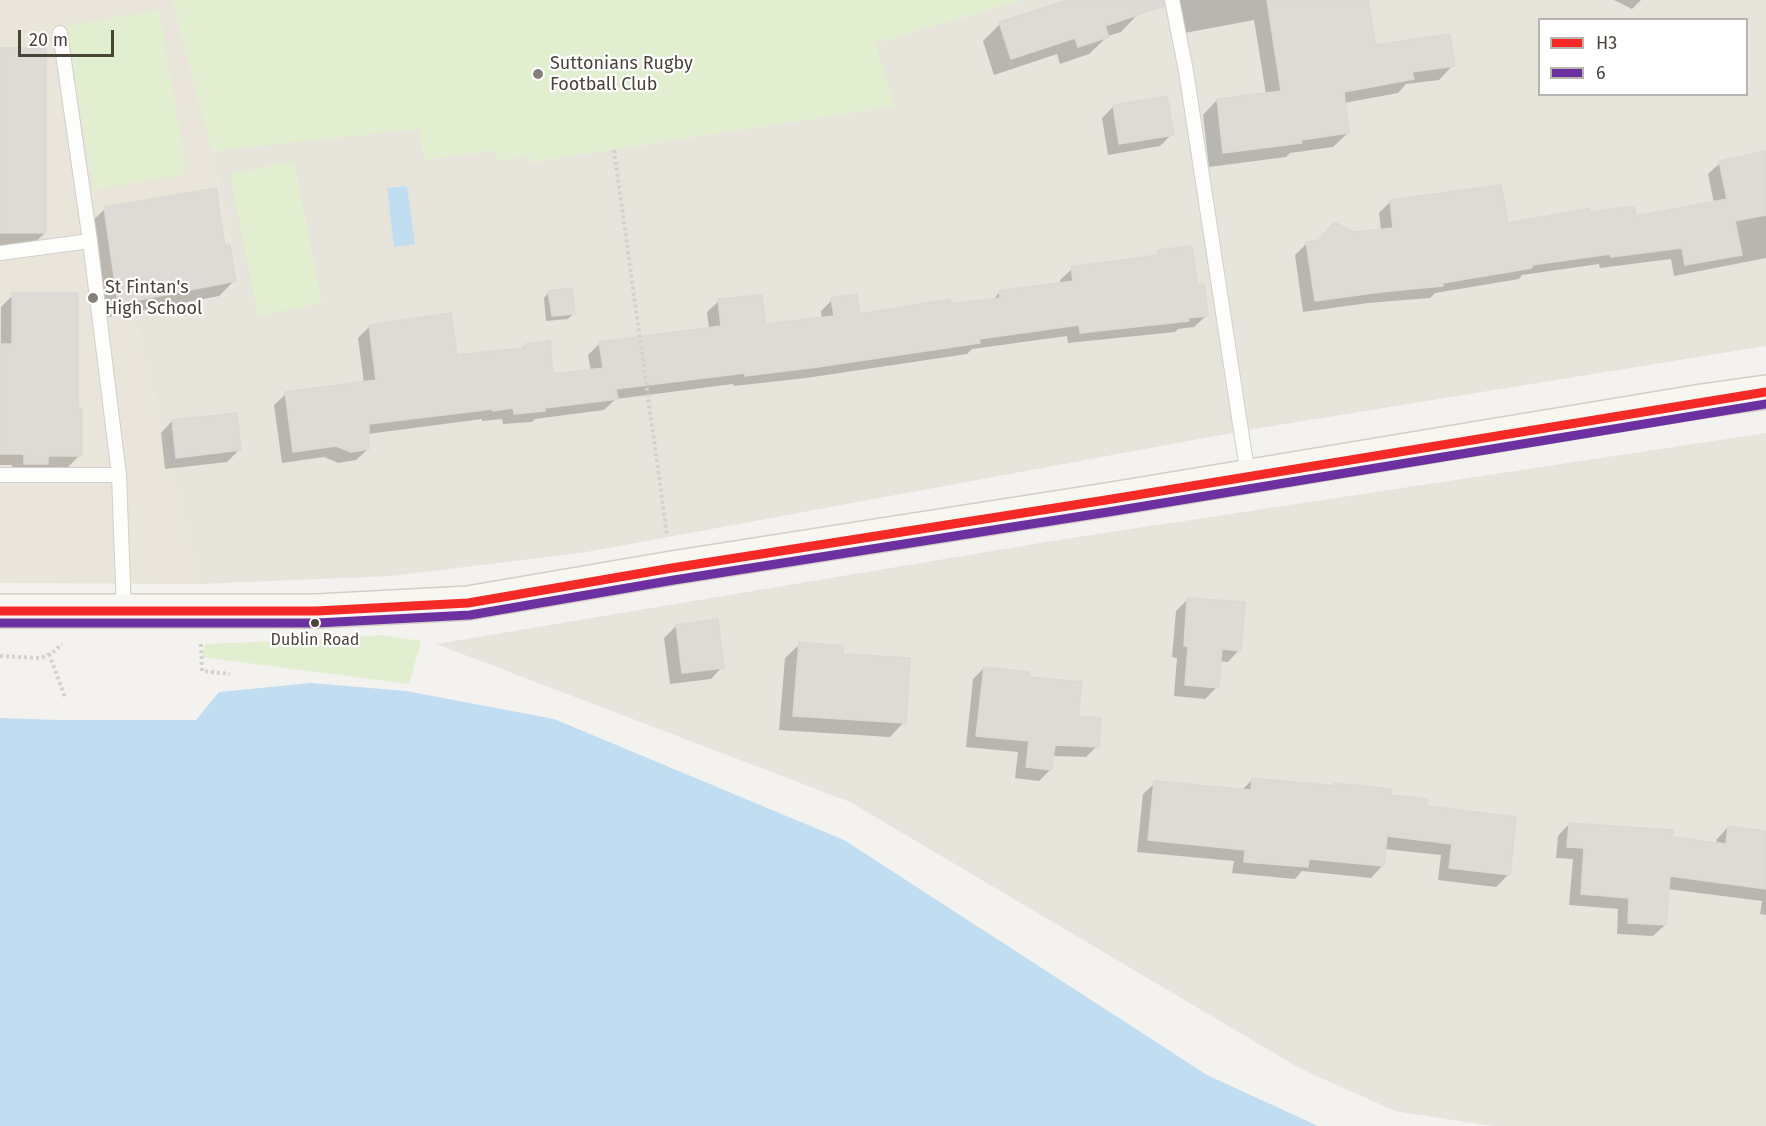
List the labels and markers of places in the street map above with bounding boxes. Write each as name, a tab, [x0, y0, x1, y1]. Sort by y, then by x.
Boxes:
place label: Suttonians Rugby Football Club	[550, 53, 693, 96]
marker: Suttonians Rugby Football Club	[531, 67, 545, 81]
place label: St Fintan's High School	[105, 277, 202, 320]
marker: St Fintan's High School	[86, 291, 100, 305]
marker: Dublin Road	[309, 617, 321, 629]
place label: Dublin Road	[271, 631, 359, 651]

